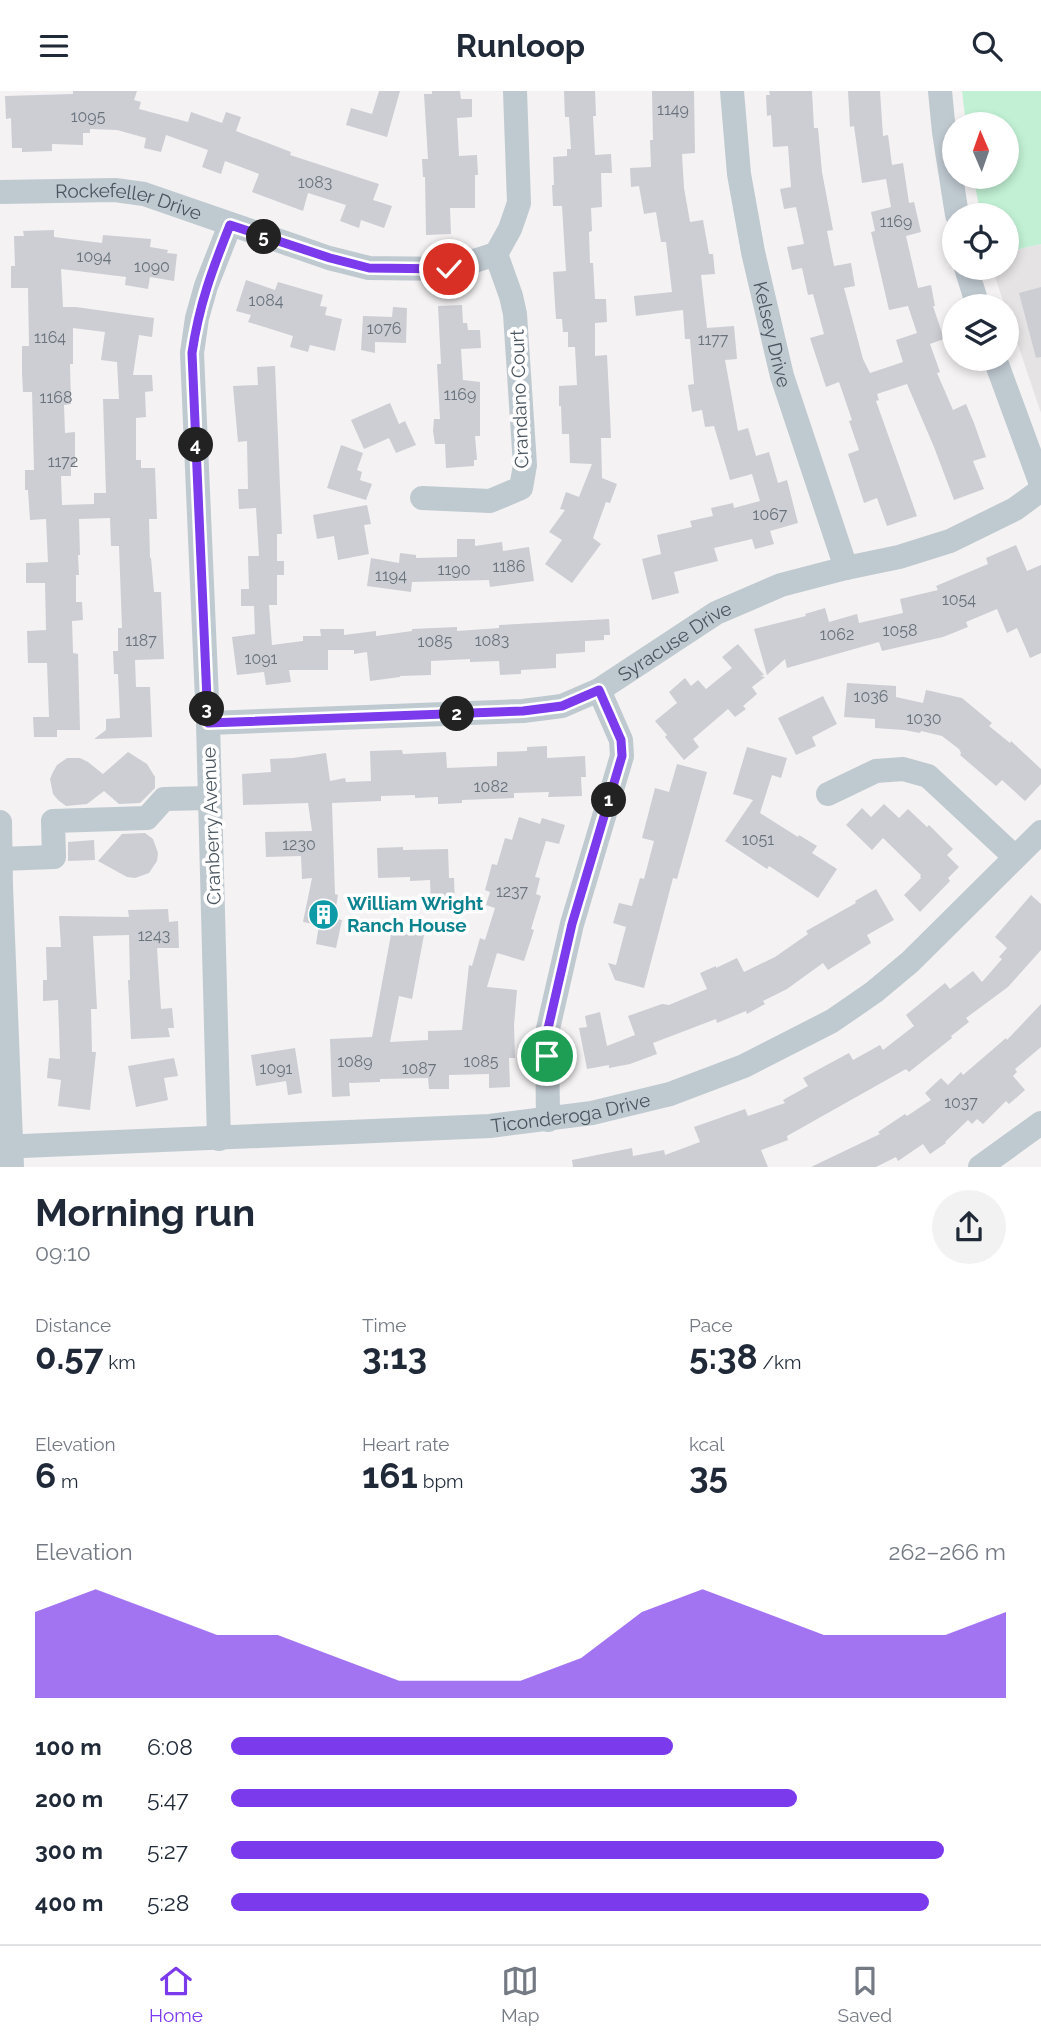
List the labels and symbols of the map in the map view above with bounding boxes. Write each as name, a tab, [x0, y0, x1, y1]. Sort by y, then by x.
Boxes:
house number: 1149	[657, 100, 689, 119]
house number: 1095	[71, 107, 106, 126]
north arrow	[942, 112, 1018, 189]
house number: 1083	[298, 173, 332, 192]
street label: Rockefeller Drive	[55, 179, 205, 224]
house number: 1169	[880, 212, 912, 231]
pin: 5	[246, 219, 282, 255]
pin	[419, 239, 479, 299]
house number: 1094	[77, 247, 112, 266]
house number: 1090	[134, 257, 170, 276]
street label: Kelsey Drive	[749, 279, 796, 390]
house number: 1084	[249, 291, 284, 310]
house number: 1076	[367, 319, 401, 338]
house number: 1164	[34, 328, 66, 347]
street label: Crandano Court	[506, 328, 532, 469]
house number: 1177	[698, 330, 729, 349]
house number: 1169	[444, 385, 476, 404]
house number: 1168	[40, 388, 72, 407]
pin: 4	[178, 427, 214, 463]
house number: 1172	[48, 452, 78, 471]
house number: 1067	[753, 505, 788, 524]
house number: 1186	[493, 557, 525, 576]
house number: 1190	[438, 560, 470, 579]
house number: 1194	[375, 566, 407, 585]
house number: 1054	[942, 590, 976, 609]
street label: Syracuse Drive	[614, 597, 735, 686]
house number: 1058	[883, 621, 917, 640]
house number: 1062	[820, 625, 854, 644]
house number: 1187	[125, 631, 157, 650]
house number: 1083	[475, 631, 509, 650]
house number: 1085	[418, 632, 453, 651]
house number: 1091	[245, 649, 278, 668]
house number: 1036	[854, 687, 888, 706]
pin: 3	[190, 691, 224, 727]
pin: 2	[440, 697, 475, 731]
house number: 1030	[907, 709, 941, 728]
street label: Cranberry Avenue	[197, 747, 225, 905]
house number: 1082	[474, 777, 508, 796]
pin: 1	[592, 783, 626, 817]
house number: 1051	[742, 830, 774, 849]
house number: 1230	[282, 835, 316, 854]
house number: 1237	[496, 882, 529, 901]
place label: William Wright Ranch House	[347, 892, 484, 936]
building icon: William Wright Ranch House	[307, 897, 341, 931]
house number: 1243	[138, 926, 170, 945]
pin	[517, 1026, 577, 1086]
house number: 1089	[337, 1052, 373, 1071]
house number: 1085	[464, 1052, 499, 1071]
house number: 1091	[260, 1059, 293, 1078]
house number: 1087	[402, 1059, 437, 1078]
street label: Ticonderoga Drive	[489, 1088, 652, 1137]
house number: 1037	[944, 1093, 978, 1112]

